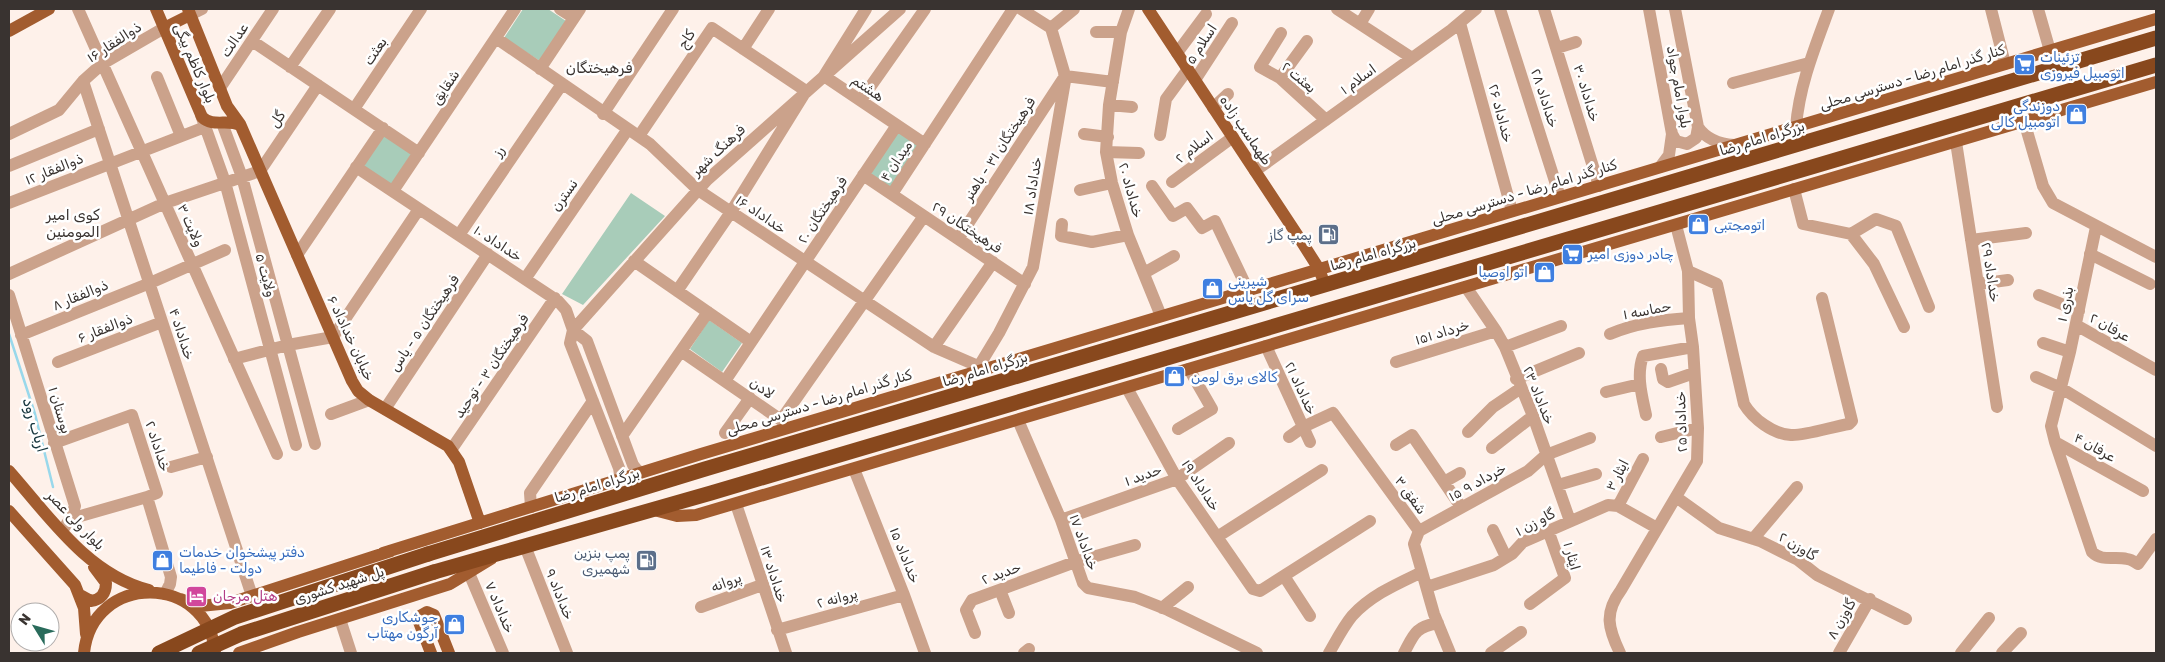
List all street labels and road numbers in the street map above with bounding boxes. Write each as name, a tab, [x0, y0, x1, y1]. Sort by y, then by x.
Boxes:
street label: ذوالفقار ۱۶	[84, 18, 145, 66]
street label: عدالت	[217, 20, 252, 61]
street label: بلوار کاظم بیگی	[170, 21, 219, 106]
street label: اسلام ۵	[1182, 21, 1222, 68]
street label: کاج	[674, 26, 701, 53]
street label: بعثت	[360, 34, 391, 68]
street label: کنار گذر امام رضا - دسترسی محلی	[1817, 41, 2008, 115]
street label: بلوار امام جواد	[1662, 45, 1694, 130]
street label: بعثت ۲	[1278, 58, 1320, 97]
street label: اسلام ۱	[1337, 61, 1380, 99]
street label: خداداد ۳۰	[1570, 62, 1603, 124]
street label: خداداد ۲۸	[1527, 66, 1562, 130]
street label: شقایق	[428, 67, 463, 108]
street label: هشتم	[848, 72, 887, 105]
street label: خداداد ۲۶	[1485, 82, 1517, 144]
street label: طهماسب زاده	[1216, 92, 1275, 169]
street label: فرهیختگان ۳۱ - باهنر	[959, 94, 1039, 205]
street label: گل	[266, 107, 289, 131]
street label: بزرگراه امام رضا	[1717, 117, 1807, 160]
street label: فرهنگ شهر	[687, 121, 749, 180]
street label: اسلام ۲	[1172, 128, 1217, 168]
street label: میدان ۴	[877, 137, 916, 185]
street label: رز	[488, 143, 508, 161]
street label: ذوالفقار ۱۲	[23, 150, 86, 189]
street label: خداداد ۱۸	[1020, 156, 1046, 216]
street label: کنار گذر امام رضا - دسترسی محلی	[1429, 156, 1620, 230]
street label: خداداد ۲۰	[1115, 161, 1147, 220]
street label: فرهیختگان ۲۰	[794, 173, 851, 247]
street label: نسترن	[547, 176, 582, 215]
street label: خداداد ۱۶	[732, 191, 789, 238]
street label: فرهیختگان ۲۹	[929, 198, 1005, 257]
street label: ولایت ۳	[174, 201, 207, 249]
street label: خداداد ۱۰	[470, 222, 525, 265]
street label: بزرگراه امام رضا	[1328, 234, 1418, 276]
street label: خداداد ۲۹	[1977, 241, 2004, 303]
street label: ولایت ۵	[252, 251, 280, 299]
street label: فرهیختگان ۵ - یاس	[386, 271, 463, 375]
street label: ذوالفقار ۸	[50, 277, 111, 314]
street label: بذری ۱	[2053, 285, 2078, 323]
street label: خیابان خداداد ۶	[323, 293, 378, 384]
street label: حماسه ۱	[1622, 297, 1673, 323]
street label: خداداد ۴	[165, 306, 198, 362]
street label: عرفان ۲	[2087, 309, 2133, 346]
street label: ذوالفقار ۶	[75, 310, 135, 347]
street label: فرهیختگان ۳ - توحید	[450, 311, 533, 422]
street label: ۱۵خرداد ۱	[1413, 316, 1472, 349]
street label: بزرگراه امام رضا	[940, 348, 1030, 391]
street label: خداداد ۲۱	[1281, 359, 1320, 418]
street label: خداداد ۲۳	[1519, 364, 1558, 427]
street label: کنار گذر امام رضا - دسترسی محلی	[724, 366, 915, 440]
street label: لادن	[746, 374, 777, 403]
street label: بوستان ۱	[44, 385, 75, 436]
street label: خداداد ۲۵	[1672, 391, 1691, 453]
street label: خداداد ۲	[141, 419, 174, 474]
street label: عرفان ۴	[2071, 429, 2119, 466]
street label: خداداد ۱۹	[1178, 456, 1224, 514]
street label: ایثار ۳	[1602, 456, 1633, 494]
street label: ۱۵ خرداد ۹	[1446, 460, 1509, 505]
street label: حدید ۱	[1122, 461, 1164, 490]
street label: بزرگراه امام رضا	[552, 464, 642, 507]
street label: شفق ۳	[1391, 473, 1430, 518]
street label: بلوار ولی عصر	[42, 486, 108, 554]
street label: گاو زن ۱	[1512, 505, 1559, 540]
street label: خداداد ۱۷	[1066, 512, 1102, 573]
street label: خداداد ۱۵	[886, 525, 923, 586]
street label: گاوزن ۲	[1776, 528, 1821, 565]
street label: ایثار ۱	[1559, 540, 1584, 572]
street label: خداداد ۱۳	[756, 544, 791, 605]
street label: حدید ۲	[979, 558, 1023, 588]
street label: پل شهید کشوری	[292, 563, 387, 609]
street label: خداداد ۹	[542, 566, 578, 622]
street label: پروانه	[708, 569, 744, 597]
street label: خداداد ۷	[481, 579, 518, 636]
street label: پروانه ۲	[815, 585, 860, 613]
street label: گاوزن ۸	[1823, 596, 1860, 642]

